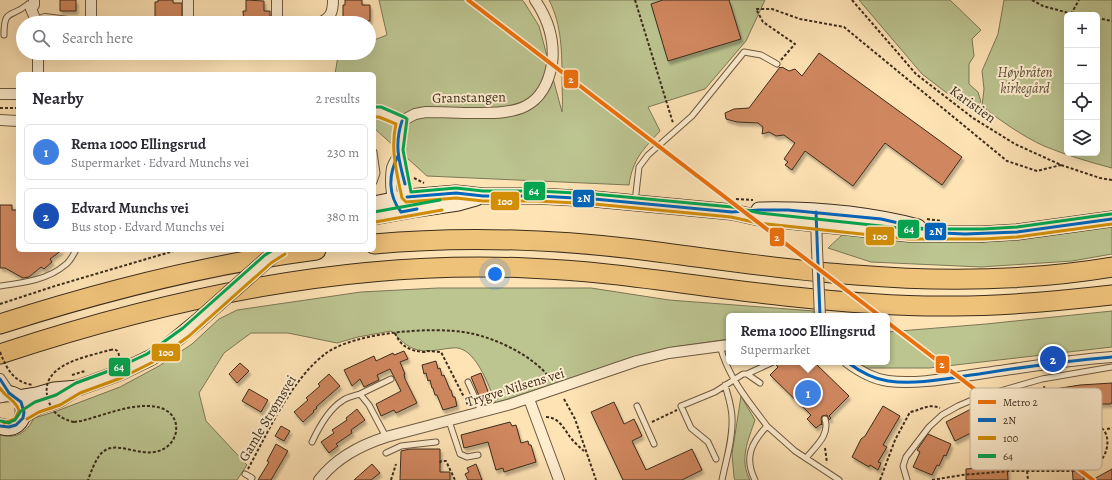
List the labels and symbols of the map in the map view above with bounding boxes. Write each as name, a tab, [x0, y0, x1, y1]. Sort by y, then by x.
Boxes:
park label: Høybråten kirkegård	[998, 63, 1052, 98]
line badge: 2	[563, 69, 579, 89]
text: 2	[568, 72, 574, 87]
street label: Karistien	[946, 81, 1000, 128]
street label: Granstangen	[432, 87, 506, 108]
line badge: 64	[523, 181, 546, 201]
text: 64	[529, 184, 539, 199]
line badge: 2N	[572, 189, 595, 208]
line badge: 100	[490, 191, 520, 211]
text: 2N	[577, 191, 591, 206]
text: 100	[497, 194, 513, 209]
line badge: 64	[897, 219, 920, 239]
text: 64	[904, 222, 914, 237]
line badge: 2N	[924, 222, 947, 241]
text: 2N	[929, 224, 943, 239]
line badge: 100	[865, 226, 895, 246]
line badge: 2	[769, 227, 785, 247]
text: 100	[872, 229, 888, 244]
text: 2	[774, 230, 780, 245]
your location	[485, 264, 505, 284]
line badge: 100	[151, 343, 181, 362]
pin: 2	[1040, 344, 1066, 374]
text: 100	[158, 345, 174, 360]
line badge: 2	[935, 355, 950, 374]
line badge: 64	[108, 357, 131, 377]
text: 2	[939, 357, 945, 372]
text: 64	[114, 360, 124, 375]
street label: Trygve Nilsens vei	[463, 363, 567, 412]
street label: Gamle Strømsvei	[234, 372, 301, 465]
pin: 1	[795, 378, 821, 408]
legend	[970, 388, 1102, 470]
text: Metro 2	[1003, 395, 1038, 410]
text: 2N	[1003, 413, 1016, 428]
text: 100	[1003, 431, 1019, 446]
text: 64	[1003, 449, 1013, 464]

